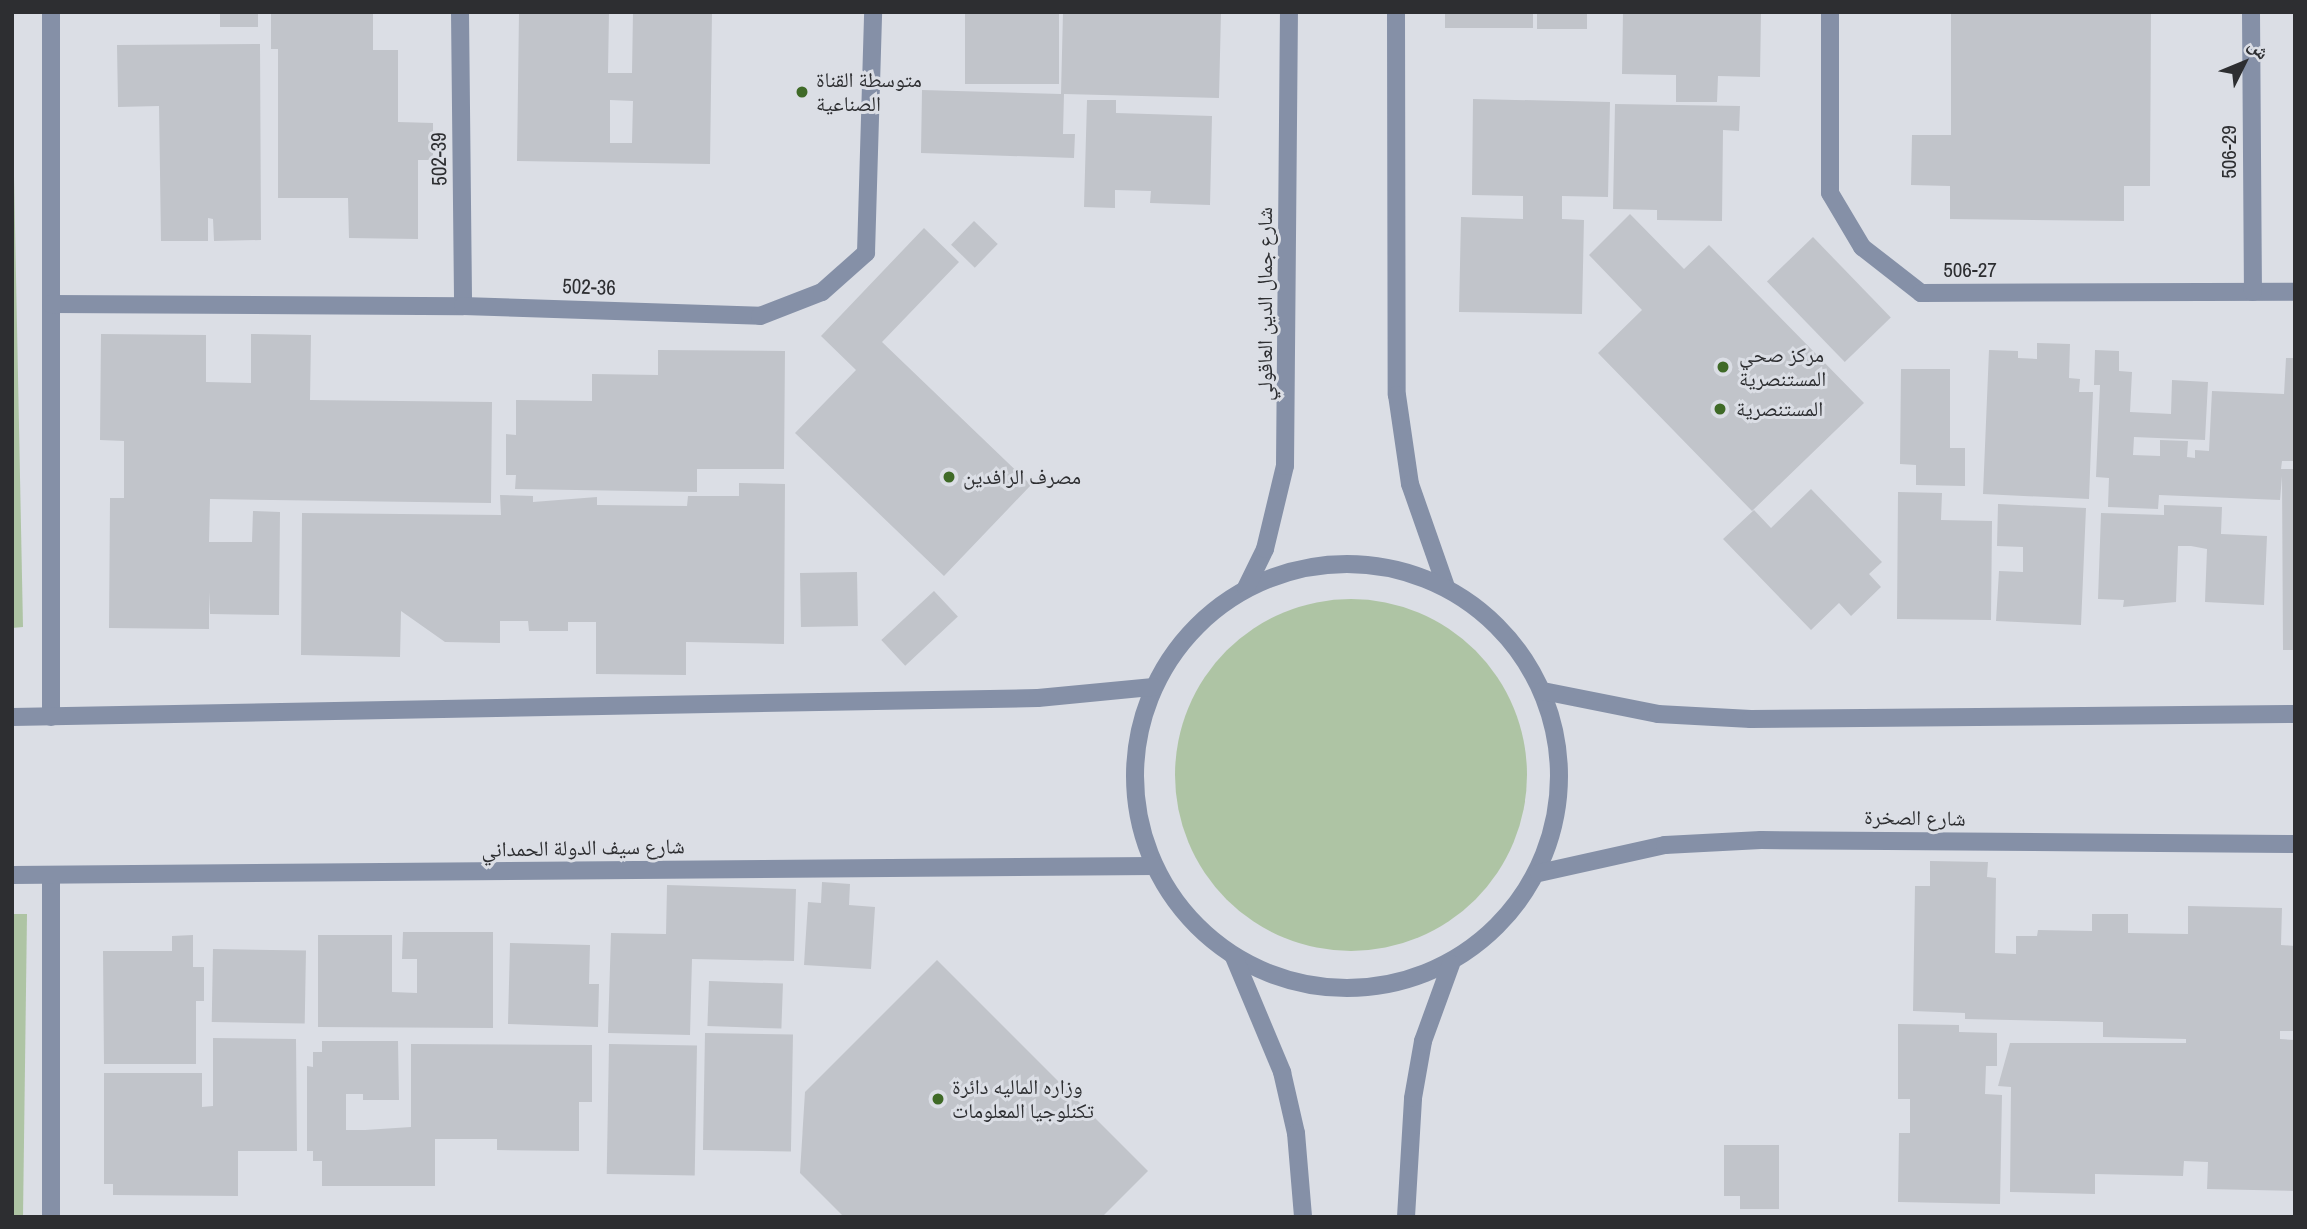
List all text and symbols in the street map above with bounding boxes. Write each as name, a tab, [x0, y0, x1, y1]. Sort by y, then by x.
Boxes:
north arrow	[2209, 28, 2279, 98]
text: ش	[2243, 32, 2276, 65]
place label: متوسطة القناة الصناعية	[816, 67, 922, 117]
marker: متوسطة القناة الصناعية	[794, 84, 810, 100]
street label: 506-29	[2216, 125, 2242, 179]
street label: 502-39	[426, 132, 452, 186]
street label: شارع جمال الدين العاقولي	[1252, 207, 1278, 401]
street label: 506-27	[1943, 257, 1997, 283]
street label: 502-36	[562, 273, 616, 301]
place label: مركز صحي المستنصرية	[1739, 342, 1826, 392]
marker: مركز صحي المستنصرية	[1713, 357, 1733, 377]
place label: المستنصرية	[1736, 396, 1823, 422]
marker: المستنصرية	[1710, 399, 1730, 419]
place label: مصرف الرافدين	[963, 464, 1081, 490]
marker: مصرف الرافدين	[941, 469, 957, 485]
street label: شارع الصخرة	[1864, 805, 1966, 831]
street label: شارع سيف الدولة الحمداني	[481, 834, 685, 862]
place label: وزاره الماليه دائرة تكنلوجيا المعلومات	[952, 1074, 1094, 1124]
marker: وزاره الماليه دائرة تكنلوجيا المعلومات	[930, 1091, 946, 1107]

